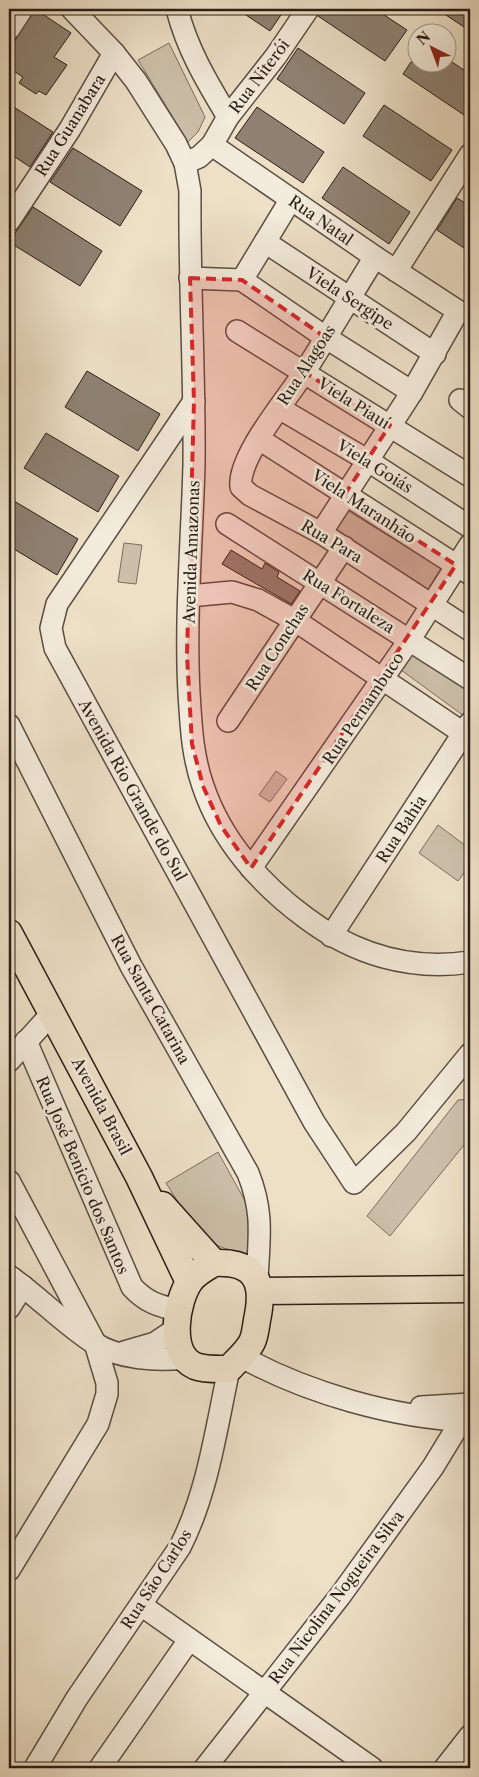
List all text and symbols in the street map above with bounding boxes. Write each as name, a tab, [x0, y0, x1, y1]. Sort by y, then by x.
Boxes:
north arrow	[406, 22, 456, 72]
text: N	[413, 28, 434, 49]
street label: Rua Niterói	[225, 35, 293, 117]
street label: Rua Guanabara	[31, 70, 110, 180]
street label: Rua Natal	[285, 191, 357, 250]
street label: Viela Sergipe	[302, 262, 397, 334]
street label: Rua Alagoas	[273, 321, 339, 409]
street label: Viela Piauí	[313, 372, 394, 433]
street label: Viela Goiás	[333, 434, 417, 497]
street label: Viela Maranhão	[307, 464, 420, 547]
street label: Avenida Amazonas	[178, 480, 203, 625]
street label: Rua Para	[298, 515, 367, 567]
street label: Rua Fortaleza	[299, 565, 399, 638]
street label: Rua Conchas	[241, 600, 313, 694]
street label: Rua Pernambuco	[318, 648, 408, 768]
street label: Avenida Rio Grande do Sul	[74, 695, 192, 885]
street label: Rua Bahia	[372, 791, 431, 867]
street label: Rua Santa Catarina	[107, 931, 195, 1068]
street label: Avenida Brasil	[67, 1053, 136, 1159]
street label: Rua José Benicio dos Santos	[32, 1073, 134, 1277]
street label: Rua Nicolina Nogueira Silva	[264, 1506, 408, 1688]
street label: Rua São Carlos	[116, 1525, 196, 1633]

